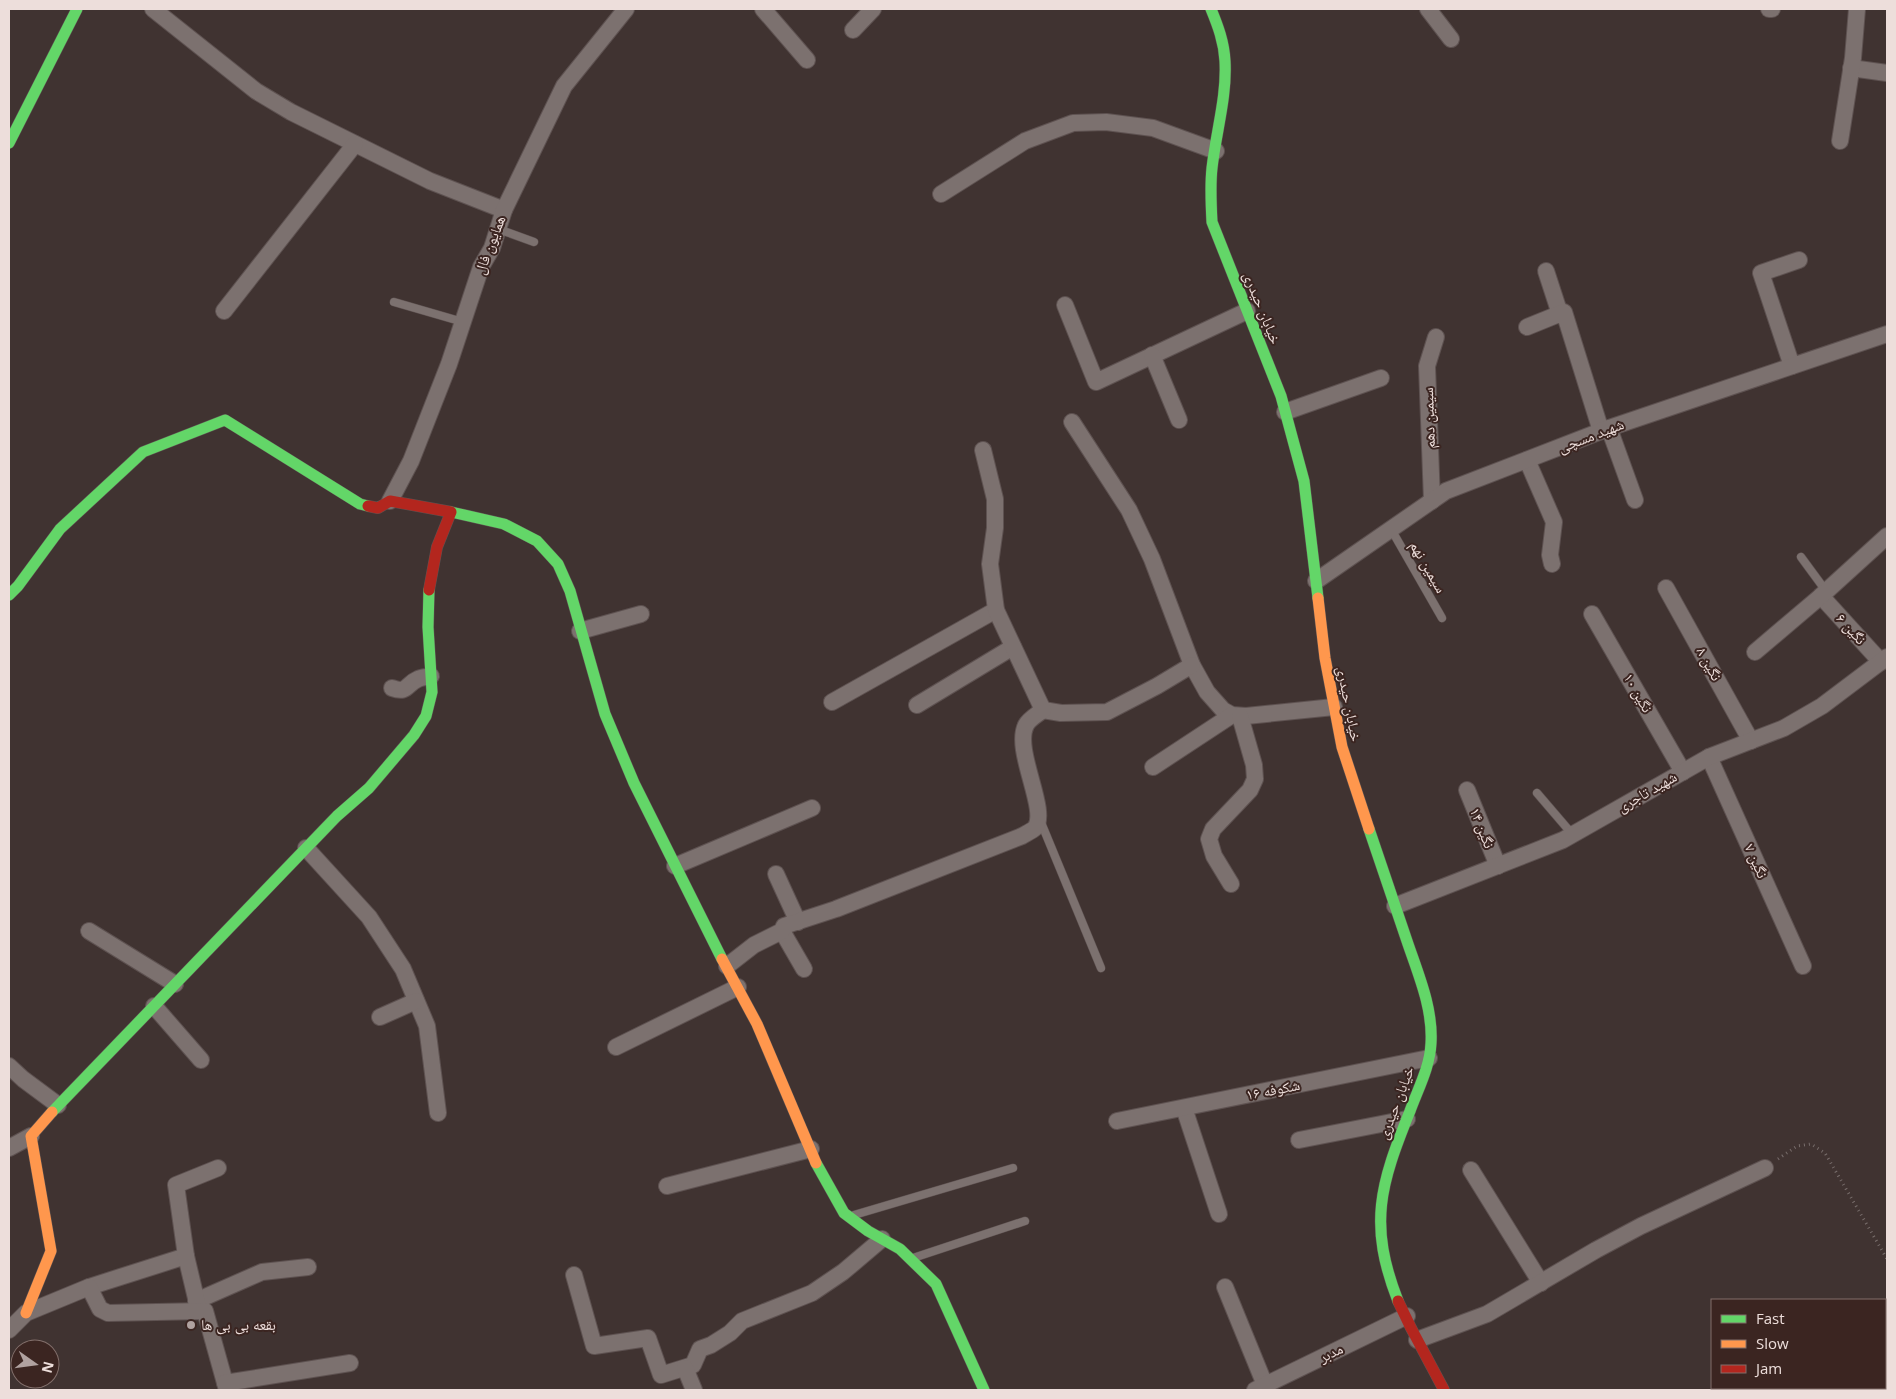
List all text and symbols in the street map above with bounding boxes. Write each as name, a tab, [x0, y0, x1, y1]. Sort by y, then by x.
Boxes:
street label: همایون فال	[469, 212, 510, 277]
street label: خیابان حیدری	[1238, 268, 1287, 348]
street label: سیمین دهم	[1417, 387, 1440, 449]
street label: شهید مسچی	[1555, 413, 1627, 458]
street label: سیمین نهم	[1405, 537, 1452, 597]
street label: نگین ۶	[1832, 608, 1871, 649]
street label: نگین ۸	[1692, 643, 1727, 685]
street label: خیابان حیدری	[1332, 664, 1367, 744]
street label: نگین ۱۰	[1619, 669, 1658, 716]
street label: شهید تاجری	[1613, 766, 1681, 817]
street label: نگین ۱۴	[1465, 804, 1500, 851]
street label: نگین ۷	[1740, 840, 1773, 881]
street label: خیابان حیدری	[1372, 1063, 1419, 1142]
street label: شکوفه ۱۶	[1244, 1074, 1301, 1104]
legend	[1711, 1299, 1886, 1389]
text: Fast	[1756, 1308, 1785, 1328]
place label: بقعه بی بی ها	[201, 1314, 276, 1335]
marker: بقعه بی بی ها	[185, 1319, 197, 1331]
text: Slow	[1756, 1333, 1789, 1353]
street label: مدبر	[1314, 1338, 1346, 1367]
north arrow	[10, 1339, 60, 1389]
text: Jam	[1754, 1358, 1782, 1378]
text: N	[38, 1359, 59, 1375]

